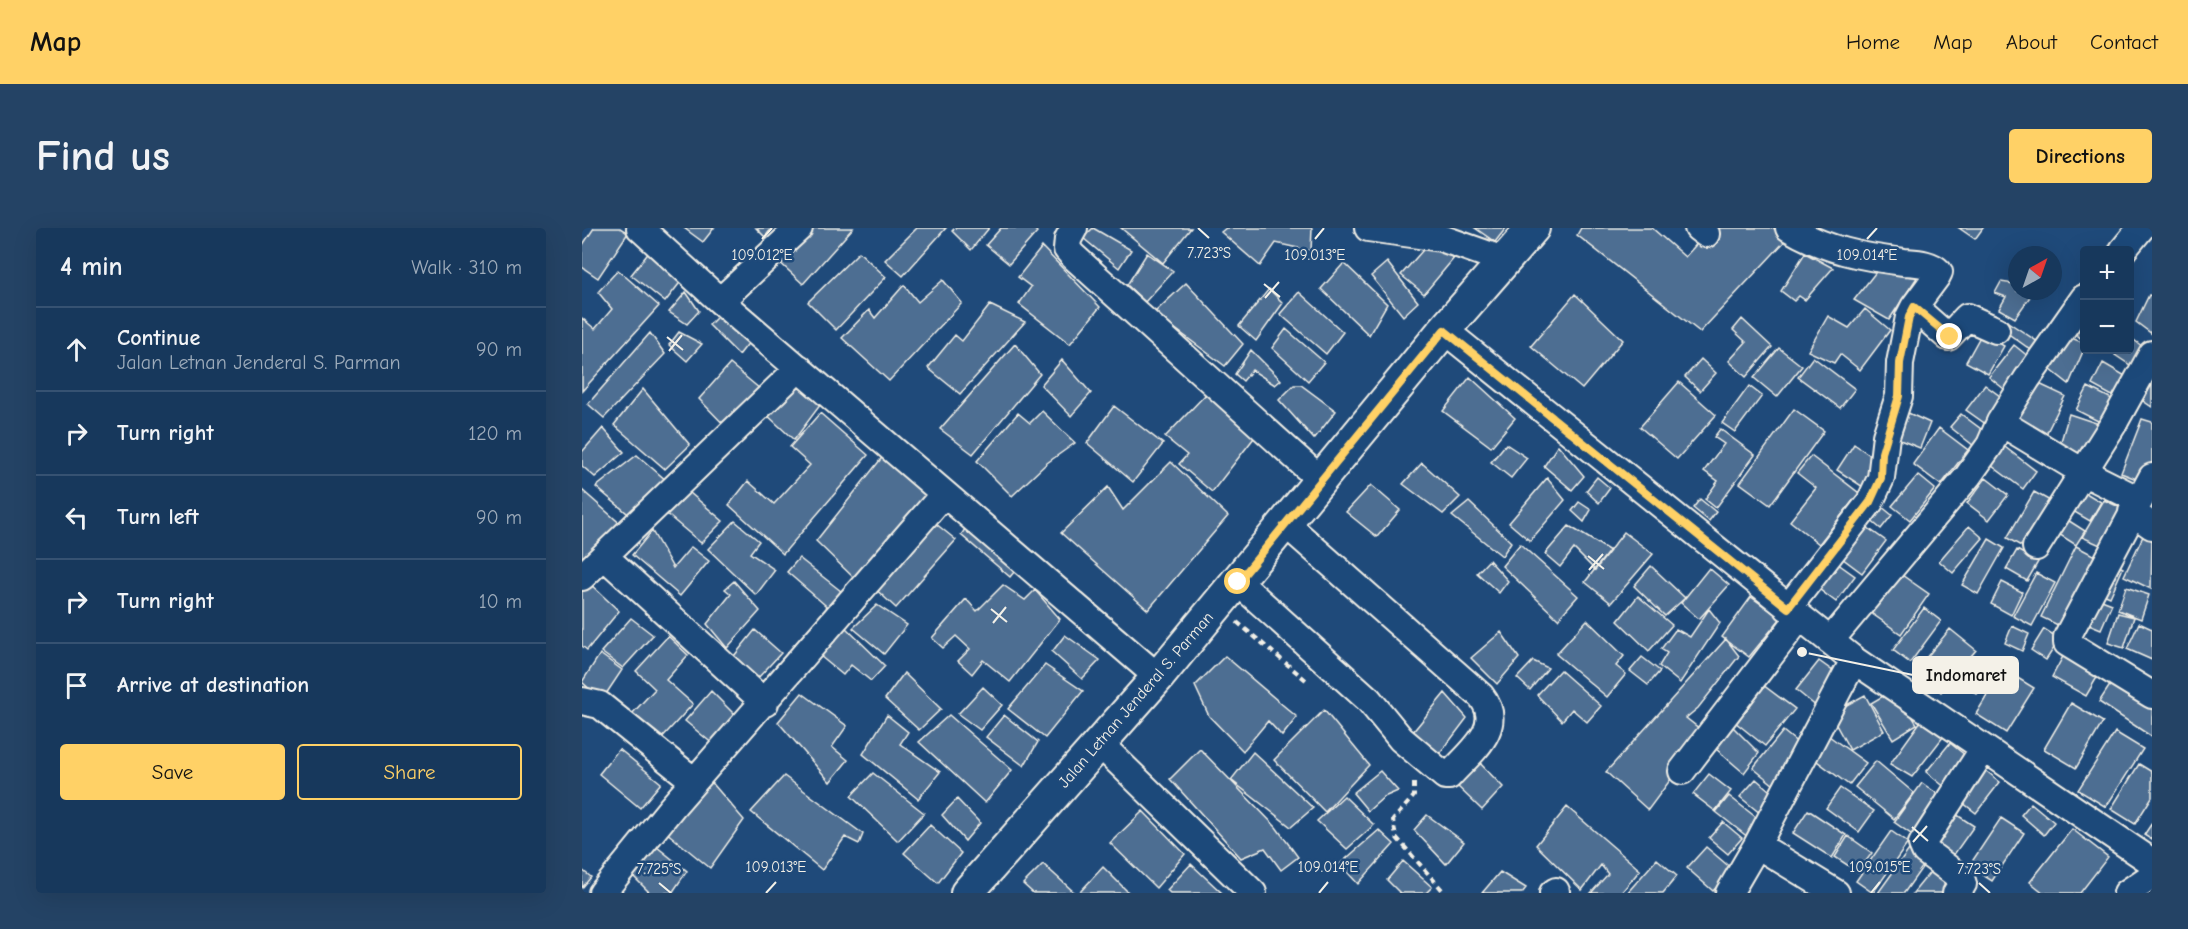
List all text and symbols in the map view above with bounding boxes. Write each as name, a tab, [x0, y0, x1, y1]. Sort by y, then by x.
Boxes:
text: Map	[30, 26, 81, 58]
text: Home	[1846, 30, 1900, 54]
text: Map	[1933, 30, 1973, 54]
text: About	[2006, 30, 2057, 54]
text: Contact	[2090, 30, 2158, 54]
button: Directions	[2009, 129, 2152, 183]
text: Find us	[36, 132, 170, 181]
text: 7.723°S	[1187, 244, 1231, 262]
text: 109.012°E	[731, 246, 793, 264]
text: 109.013°E	[1285, 246, 1345, 264]
text: 109.014°E	[1837, 246, 1897, 264]
north arrow	[2008, 246, 2062, 300]
map controls	[2080, 246, 2134, 354]
button: +	[2080, 246, 2134, 300]
text: 4 min	[60, 252, 123, 282]
text: Walk · 310 m	[411, 256, 522, 279]
button: −	[2080, 300, 2134, 354]
route end	[1936, 323, 1962, 349]
text: Continue	[117, 325, 200, 351]
icon: ahead	[60, 333, 93, 366]
text: 90 m	[476, 338, 522, 361]
text: Jalan Letnan Jenderal S. Parman	[117, 351, 401, 374]
icon: right	[60, 417, 93, 450]
text: Turn right	[117, 420, 214, 446]
text: 120 m	[468, 422, 522, 445]
icon: left	[60, 501, 93, 534]
text: Turn left	[117, 504, 199, 530]
text: 90 m	[476, 506, 522, 529]
route start	[1224, 568, 1250, 594]
icon: right	[60, 585, 93, 618]
text: Turn right	[117, 588, 214, 614]
text: 10 m	[479, 590, 522, 613]
street label: Jalan Letnan Jenderal S. Parman	[1055, 609, 1217, 791]
callout: Indomaret	[1913, 657, 2018, 693]
text: Indomaret	[1926, 665, 2007, 686]
icon: arrive	[60, 669, 93, 702]
text: Arrive at destination	[117, 672, 309, 698]
button: Save	[60, 744, 285, 800]
button: Share	[297, 744, 522, 800]
text: 109.013°E	[746, 858, 806, 876]
text: 109.014°E	[1298, 858, 1358, 876]
text: 109.015°E	[1849, 858, 1911, 876]
text: 7.725°S	[637, 860, 681, 878]
text: 7.723°S	[1957, 860, 2001, 878]

